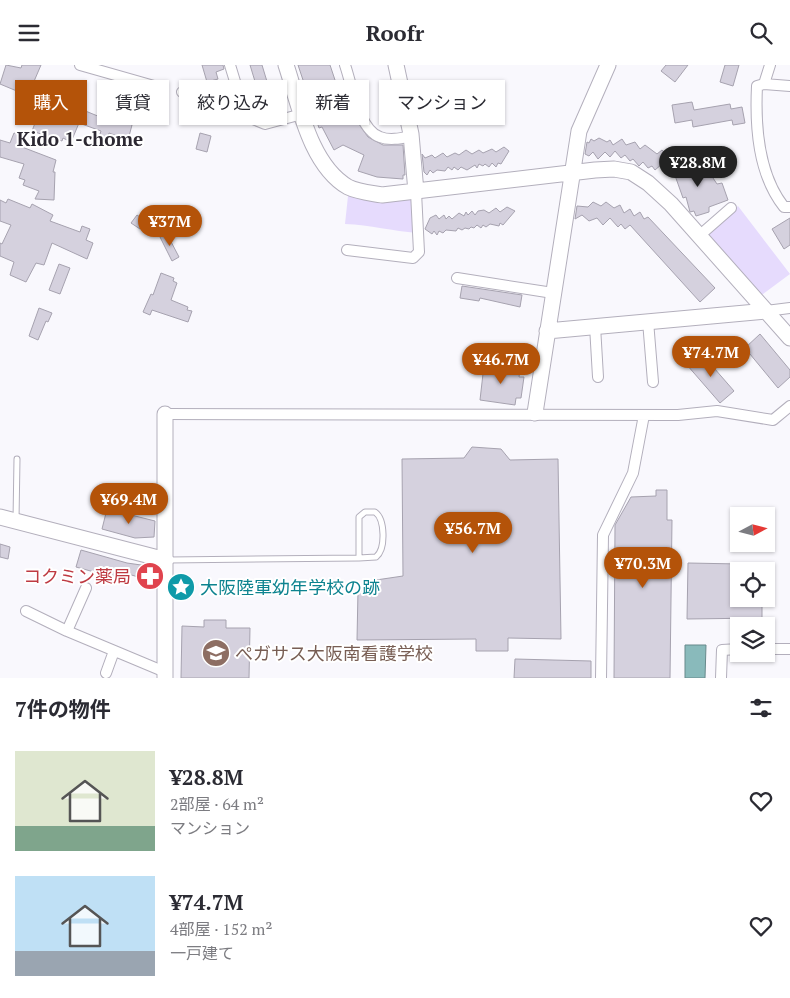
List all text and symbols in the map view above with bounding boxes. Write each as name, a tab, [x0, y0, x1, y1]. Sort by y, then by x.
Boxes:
text: Roofr	[366, 18, 424, 47]
icon: menu	[15, 19, 43, 47]
icon: search	[747, 19, 775, 47]
chip: 購入	[15, 80, 87, 125]
chip: 賃貸	[97, 80, 169, 125]
chip: 絞り込み	[179, 80, 287, 125]
chip: 新着	[297, 80, 369, 125]
chip: マンション	[379, 80, 505, 125]
district label: Kido 1-chome	[17, 126, 143, 151]
pin: ¥28.8M	[657, 145, 739, 188]
text: ¥28.8M	[670, 151, 726, 173]
pin: ¥37M	[140, 205, 200, 247]
text: ¥37M	[149, 210, 191, 232]
pin: ¥74.7M	[670, 335, 752, 378]
text: ¥74.7M	[683, 341, 739, 363]
pin: ¥46.7M	[460, 343, 542, 385]
text: ¥46.7M	[473, 348, 529, 370]
pin: ¥69.4M	[88, 483, 170, 525]
text: ¥69.4M	[101, 488, 157, 510]
north arrow	[730, 507, 775, 553]
map controls	[730, 507, 775, 662]
pin: ¥56.7M	[432, 511, 514, 554]
text: ¥56.7M	[445, 517, 501, 539]
pin: ¥70.3M	[602, 547, 684, 589]
text: ¥70.3M	[615, 552, 671, 574]
pharmacy icon: コクミン薬局	[135, 561, 165, 591]
button: locate	[730, 562, 775, 607]
place label: コクミン薬局	[23, 564, 131, 588]
place icon: 大阪陸軍幼年学校の跡	[166, 572, 196, 602]
place label: 大阪陸軍幼年学校の跡	[200, 575, 380, 599]
button: layers	[730, 617, 775, 662]
school or university icon: ぺガサス大阪南看護学校	[201, 638, 231, 668]
place label: ぺガサス大阪南看護学校	[235, 641, 433, 665]
icon: filters	[747, 694, 775, 722]
text: 7件の物件	[15, 695, 111, 723]
text: ¥28.8M	[170, 763, 243, 791]
icon: home	[55, 771, 115, 831]
icon: heart	[747, 787, 775, 815]
text: 2部屋 · 64 m²	[170, 793, 264, 815]
text: マンション	[170, 817, 250, 839]
text: ¥74.7M	[170, 888, 243, 916]
icon: home	[55, 896, 115, 956]
icon: heart	[747, 912, 775, 940]
text: 4部屋 · 152 m²	[170, 918, 272, 940]
text: 一戸建て	[170, 942, 234, 964]

